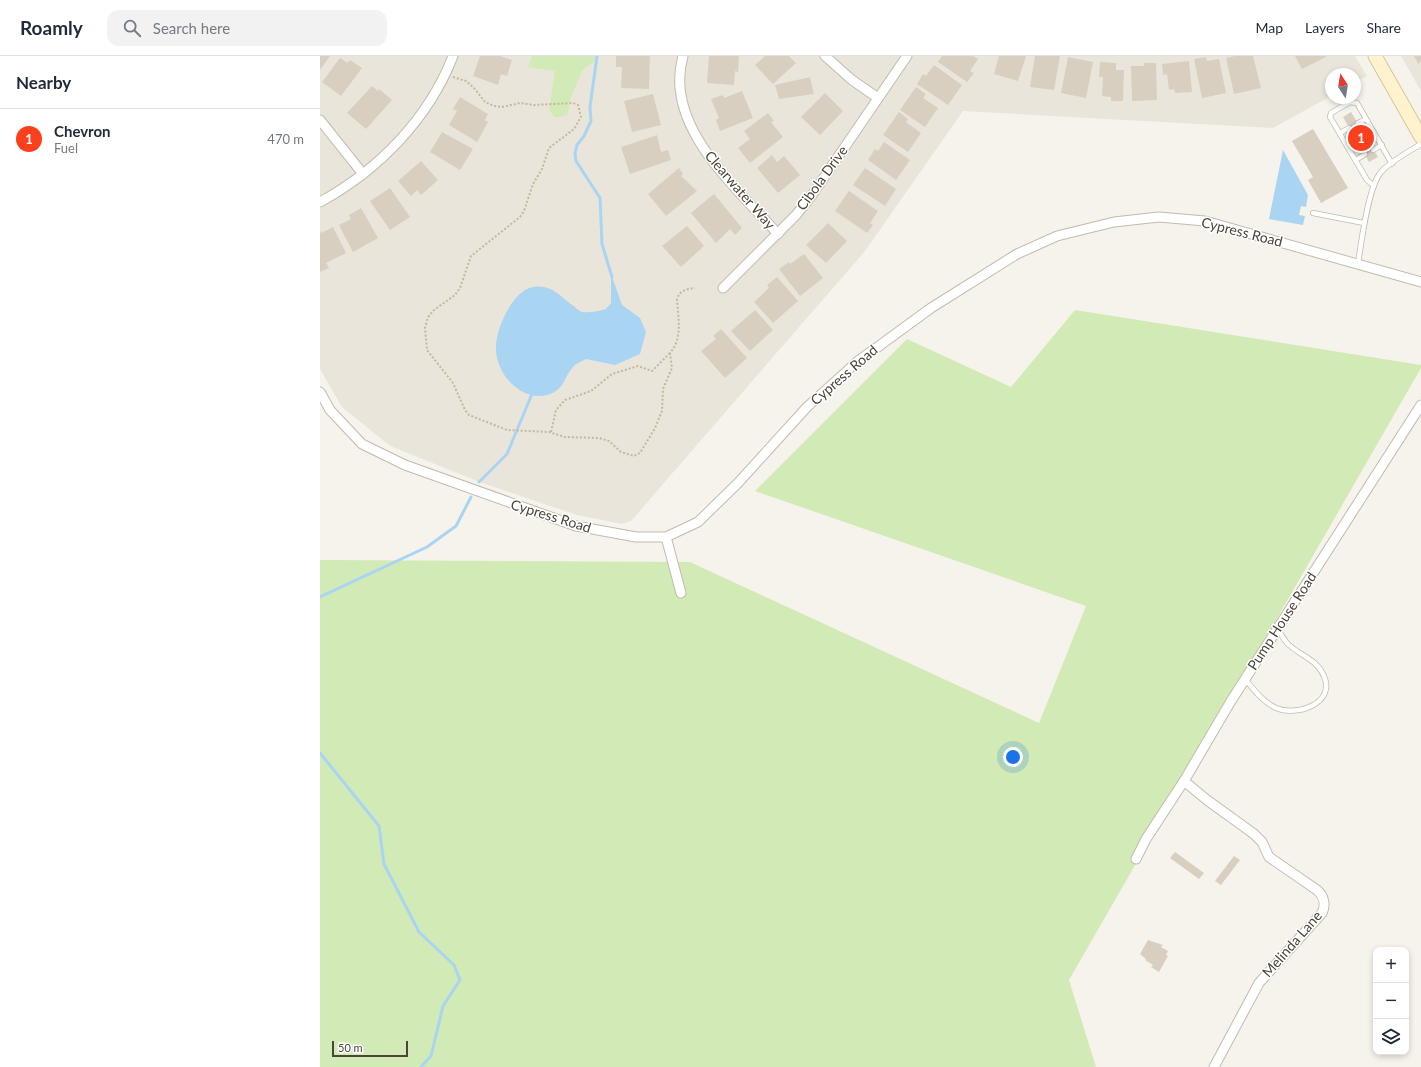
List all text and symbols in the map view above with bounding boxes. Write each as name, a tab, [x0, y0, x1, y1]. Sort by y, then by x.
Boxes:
search box	[107, 10, 387, 46]
text: Roamly	[20, 16, 83, 39]
icon: search	[121, 17, 143, 39]
text: Search here	[153, 19, 230, 37]
text: Map	[1255, 19, 1283, 36]
text: Layers	[1305, 19, 1345, 36]
text: Share	[1367, 19, 1401, 36]
north arrow	[1325, 68, 1361, 104]
text: Nearby	[16, 72, 71, 93]
text: Chevron	[54, 122, 111, 140]
pin: 1	[1348, 123, 1374, 153]
text: 1	[25, 131, 33, 147]
text: 470 m	[267, 131, 304, 147]
text: Fuel	[54, 140, 78, 156]
street label: Cibola Drive	[792, 142, 851, 213]
street label: Clearwater Way	[702, 147, 780, 233]
street label: Cypress Road	[1200, 213, 1285, 250]
street label: Cypress Road	[807, 341, 881, 408]
street label: Cypress Road	[509, 495, 593, 536]
street label: Pump House Road	[1244, 569, 1320, 673]
your location	[1003, 747, 1023, 767]
street label: Melinda Lane	[1258, 907, 1325, 980]
map controls	[1373, 947, 1409, 1055]
button: +	[1373, 947, 1409, 983]
button: −	[1373, 983, 1409, 1019]
button: layers	[1373, 1019, 1409, 1055]
scale bar	[332, 1039, 408, 1058]
text: 50 m	[338, 1041, 363, 1054]

